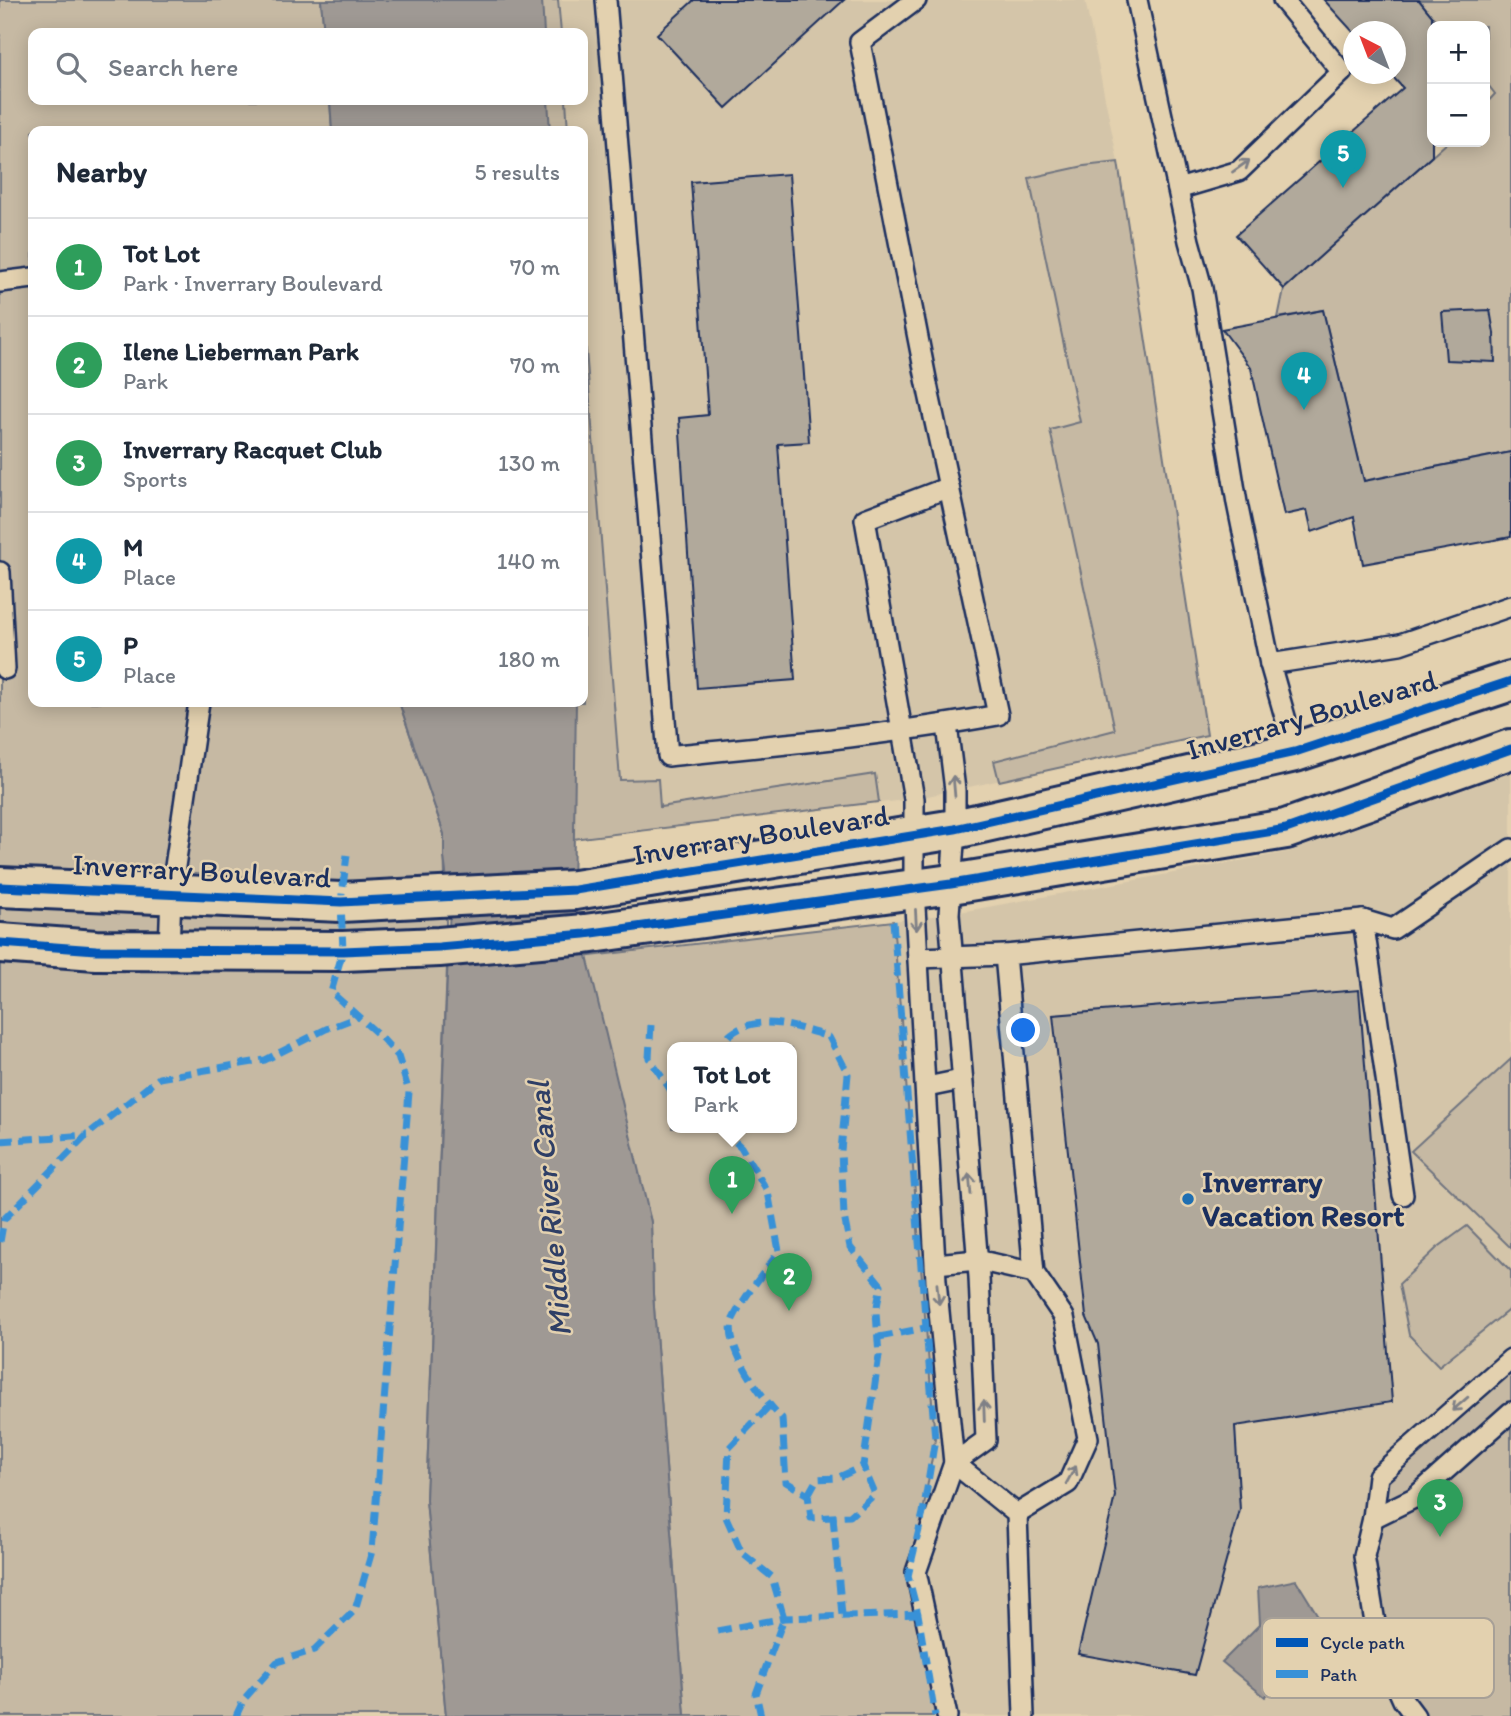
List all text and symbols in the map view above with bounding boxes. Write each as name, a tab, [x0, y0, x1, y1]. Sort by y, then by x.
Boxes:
north arrow	[1343, 21, 1406, 84]
map controls	[1427, 21, 1490, 147]
button: +	[1427, 21, 1490, 84]
search box	[28, 28, 588, 105]
icon: search	[52, 48, 90, 86]
text: Search here	[108, 51, 238, 83]
button: −	[1427, 84, 1490, 147]
pin: 5	[1320, 130, 1366, 188]
text: Nearby	[56, 153, 147, 190]
text: 5 results	[474, 158, 560, 186]
one-way arrow	[1231, 159, 1250, 173]
text: Tot Lot	[123, 237, 200, 269]
text: 1	[74, 253, 84, 281]
text: 70 m	[510, 253, 560, 281]
text: Park · Inverrary Boulevard	[123, 269, 383, 297]
text: Ilene Lieberman Park	[123, 335, 359, 367]
text: 2	[73, 351, 85, 379]
text: 70 m	[510, 351, 560, 379]
pin: 4	[1281, 352, 1327, 410]
text: Park	[123, 367, 168, 395]
text: Inverrary Racquet Club	[123, 433, 382, 465]
text: 3	[73, 449, 85, 477]
text: 130 m	[498, 449, 560, 477]
text: Sports	[123, 465, 187, 493]
text: M	[123, 531, 143, 563]
text: 4	[72, 547, 86, 575]
text: 140 m	[497, 547, 560, 575]
text: Place	[123, 563, 176, 591]
text: P	[123, 629, 138, 661]
text: 5	[73, 645, 85, 673]
text: 180 m	[498, 645, 560, 673]
text: Place	[123, 661, 176, 689]
street label: Inverrary Boulevard	[1182, 661, 1442, 768]
one-way arrow	[947, 775, 960, 798]
street label: Inverrary Boulevard	[630, 796, 892, 873]
street label: Inverrary Boulevard	[72, 845, 333, 896]
one-way arrow	[909, 909, 922, 932]
your location	[1006, 1013, 1040, 1047]
popup	[667, 1042, 797, 1133]
text: Tot Lot	[694, 1058, 770, 1090]
water label: Middle River Canal	[519, 1078, 579, 1338]
text: Park	[694, 1090, 739, 1118]
pin: 1	[709, 1156, 755, 1214]
place label: Inverrary Vacation Resort	[1202, 1163, 1404, 1234]
one-way arrow	[963, 1173, 976, 1196]
marker: Inverrary Vacation Resort	[1180, 1191, 1196, 1207]
pin: 2	[766, 1253, 812, 1311]
one-way arrow	[931, 1282, 944, 1305]
one-way arrow	[1451, 1396, 1469, 1412]
one-way arrow	[978, 1400, 991, 1423]
one-way arrow	[1064, 1465, 1078, 1485]
pin: 3	[1417, 1479, 1463, 1537]
legend	[1262, 1618, 1494, 1698]
text: Cycle path	[1320, 1631, 1405, 1654]
text: Path	[1320, 1663, 1357, 1686]

